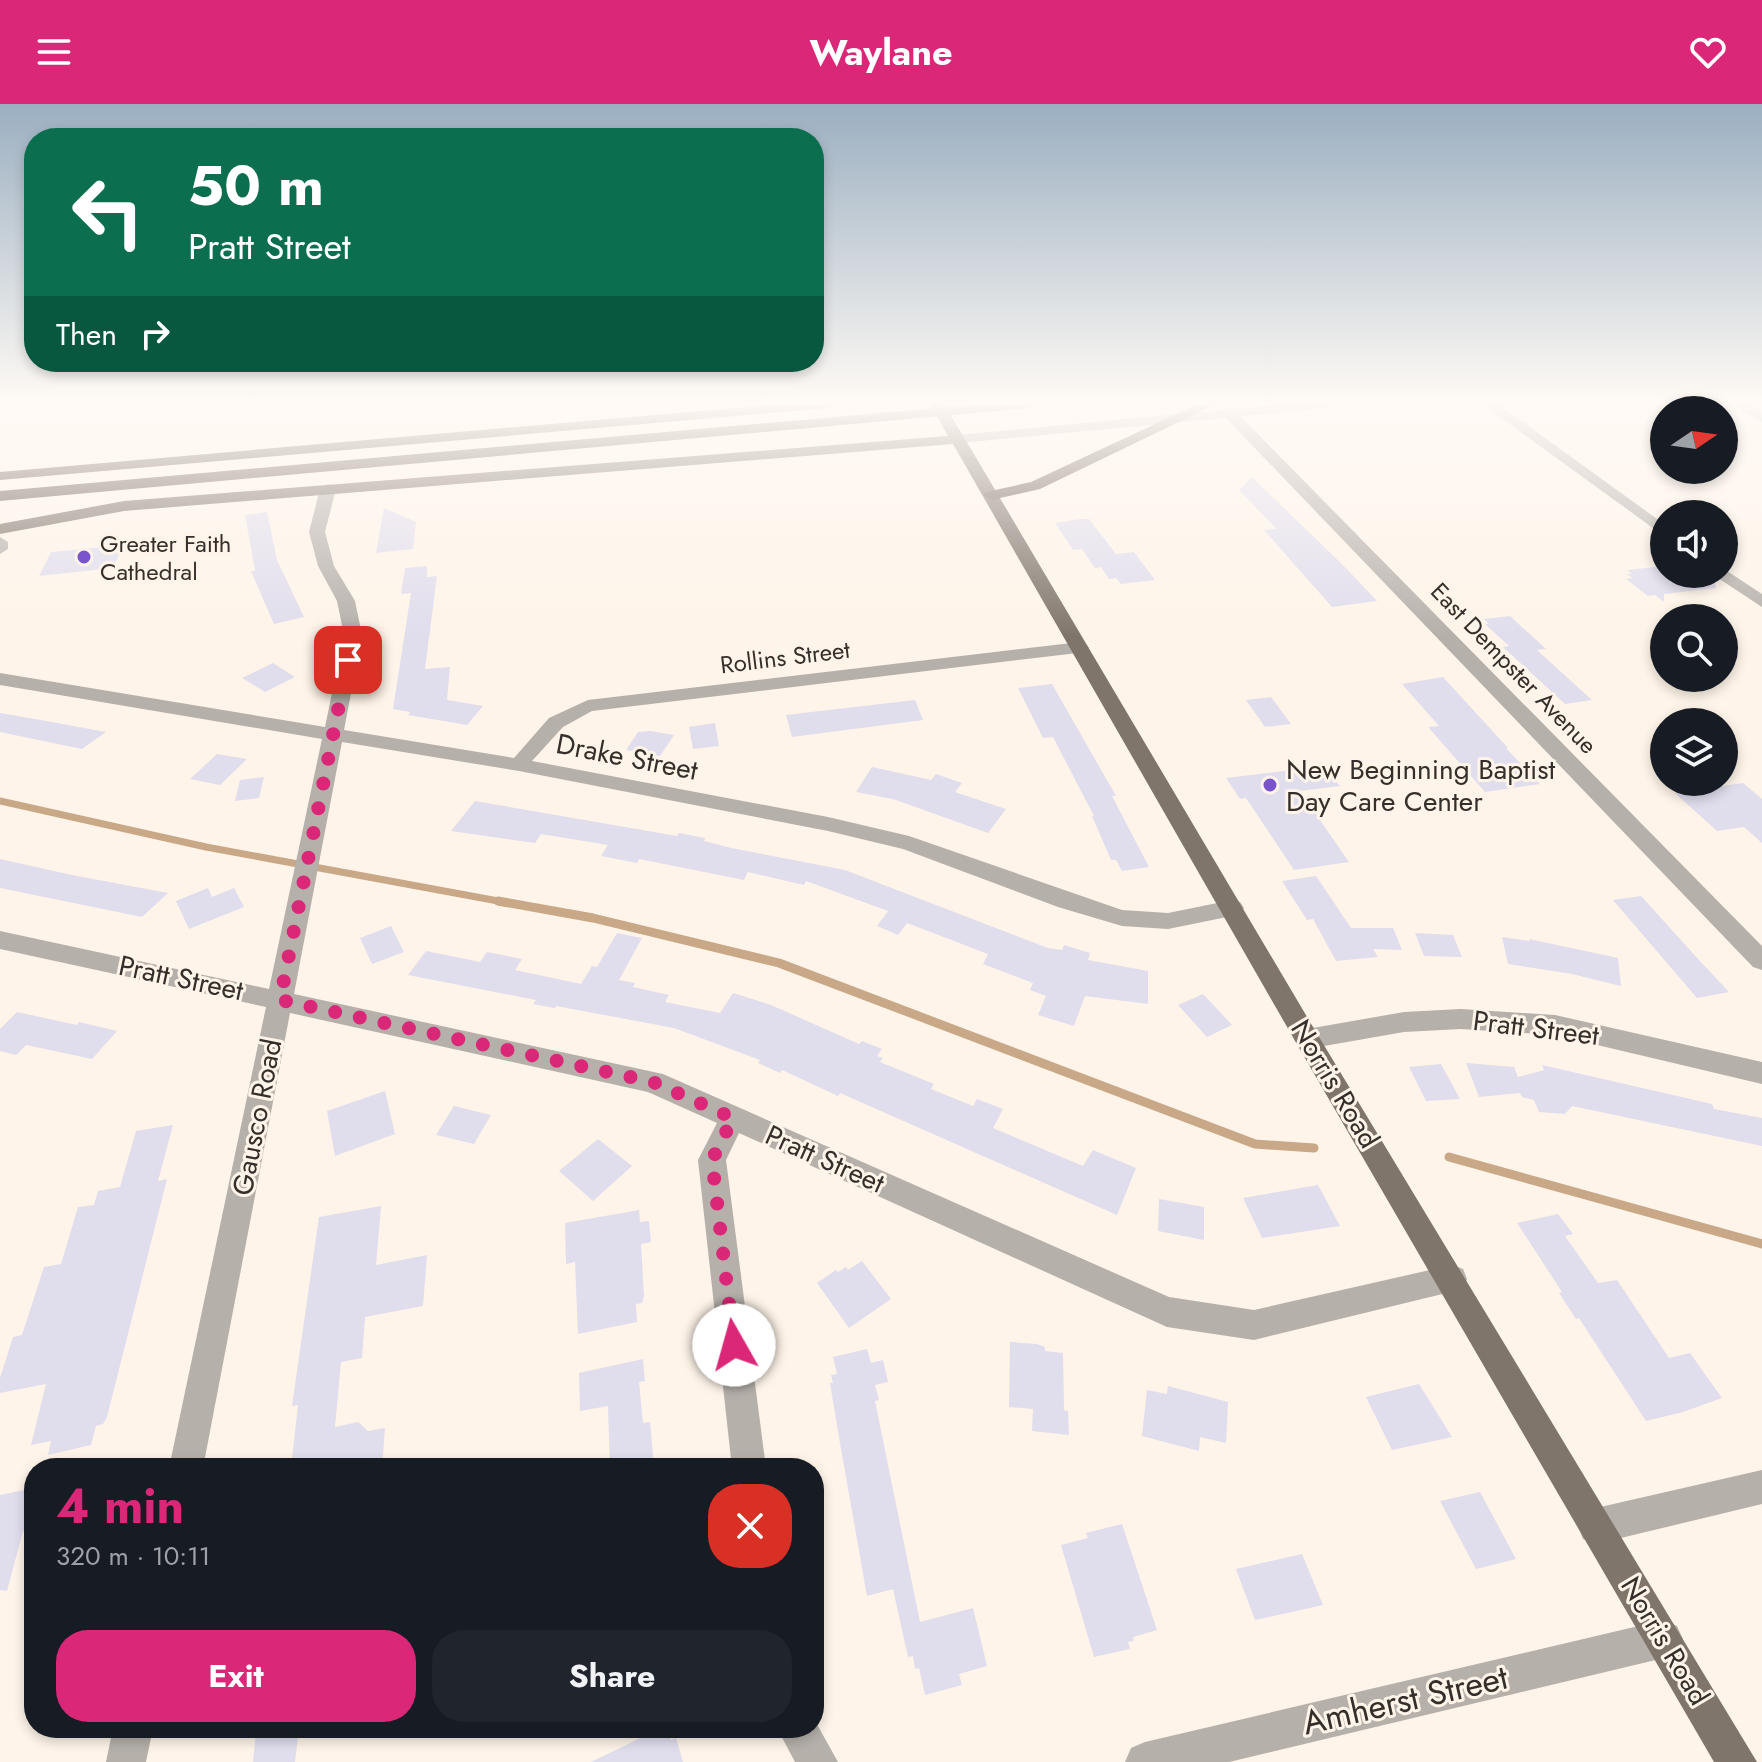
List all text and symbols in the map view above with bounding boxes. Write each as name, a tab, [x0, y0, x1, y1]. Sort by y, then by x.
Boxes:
text: Waylane	[809, 26, 953, 78]
icon: menu	[32, 30, 76, 74]
icon: heart	[1686, 30, 1730, 74]
text: 50 m	[188, 145, 324, 226]
icon: left	[56, 160, 160, 264]
text: Pratt Street	[188, 220, 351, 272]
icon: right	[133, 312, 177, 356]
text: Then	[56, 313, 117, 356]
north arrow	[1650, 396, 1738, 484]
map controls	[1650, 396, 1738, 796]
button: sound	[1650, 500, 1738, 588]
place label: Greater Faith Cathedral	[100, 526, 231, 589]
marker: Greater Faith Cathedral	[75, 548, 93, 566]
street label: East Dempster Avenue	[1423, 574, 1605, 762]
button: search	[1650, 604, 1738, 692]
pin	[314, 626, 382, 694]
street label: Rollins Street	[718, 632, 852, 682]
icon: arrive	[326, 638, 370, 682]
button: layers	[1650, 708, 1738, 796]
street label: Drake Street	[553, 723, 702, 791]
place label: New Beginning Baptist Day Care Center	[1286, 749, 1556, 822]
marker: New Beginning Baptist Day Care Center	[1261, 776, 1279, 794]
street label: Pratt Street	[115, 945, 247, 1011]
street label: Pratt Street	[1471, 1000, 1602, 1056]
street label: Norris Road	[1280, 1012, 1390, 1156]
street label: Gausco Road	[222, 1035, 292, 1199]
street label: Pratt Street	[759, 1115, 891, 1204]
position arrow	[692, 1303, 776, 1387]
text: 4 min	[56, 1472, 184, 1541]
button: close	[708, 1484, 792, 1568]
text: 320 m · 10:11	[56, 1537, 211, 1575]
street label: Norris Road	[1610, 1569, 1720, 1713]
button: Exit	[56, 1630, 416, 1722]
button: Share	[432, 1630, 792, 1722]
street label: Amherst Street	[1298, 1653, 1512, 1747]

